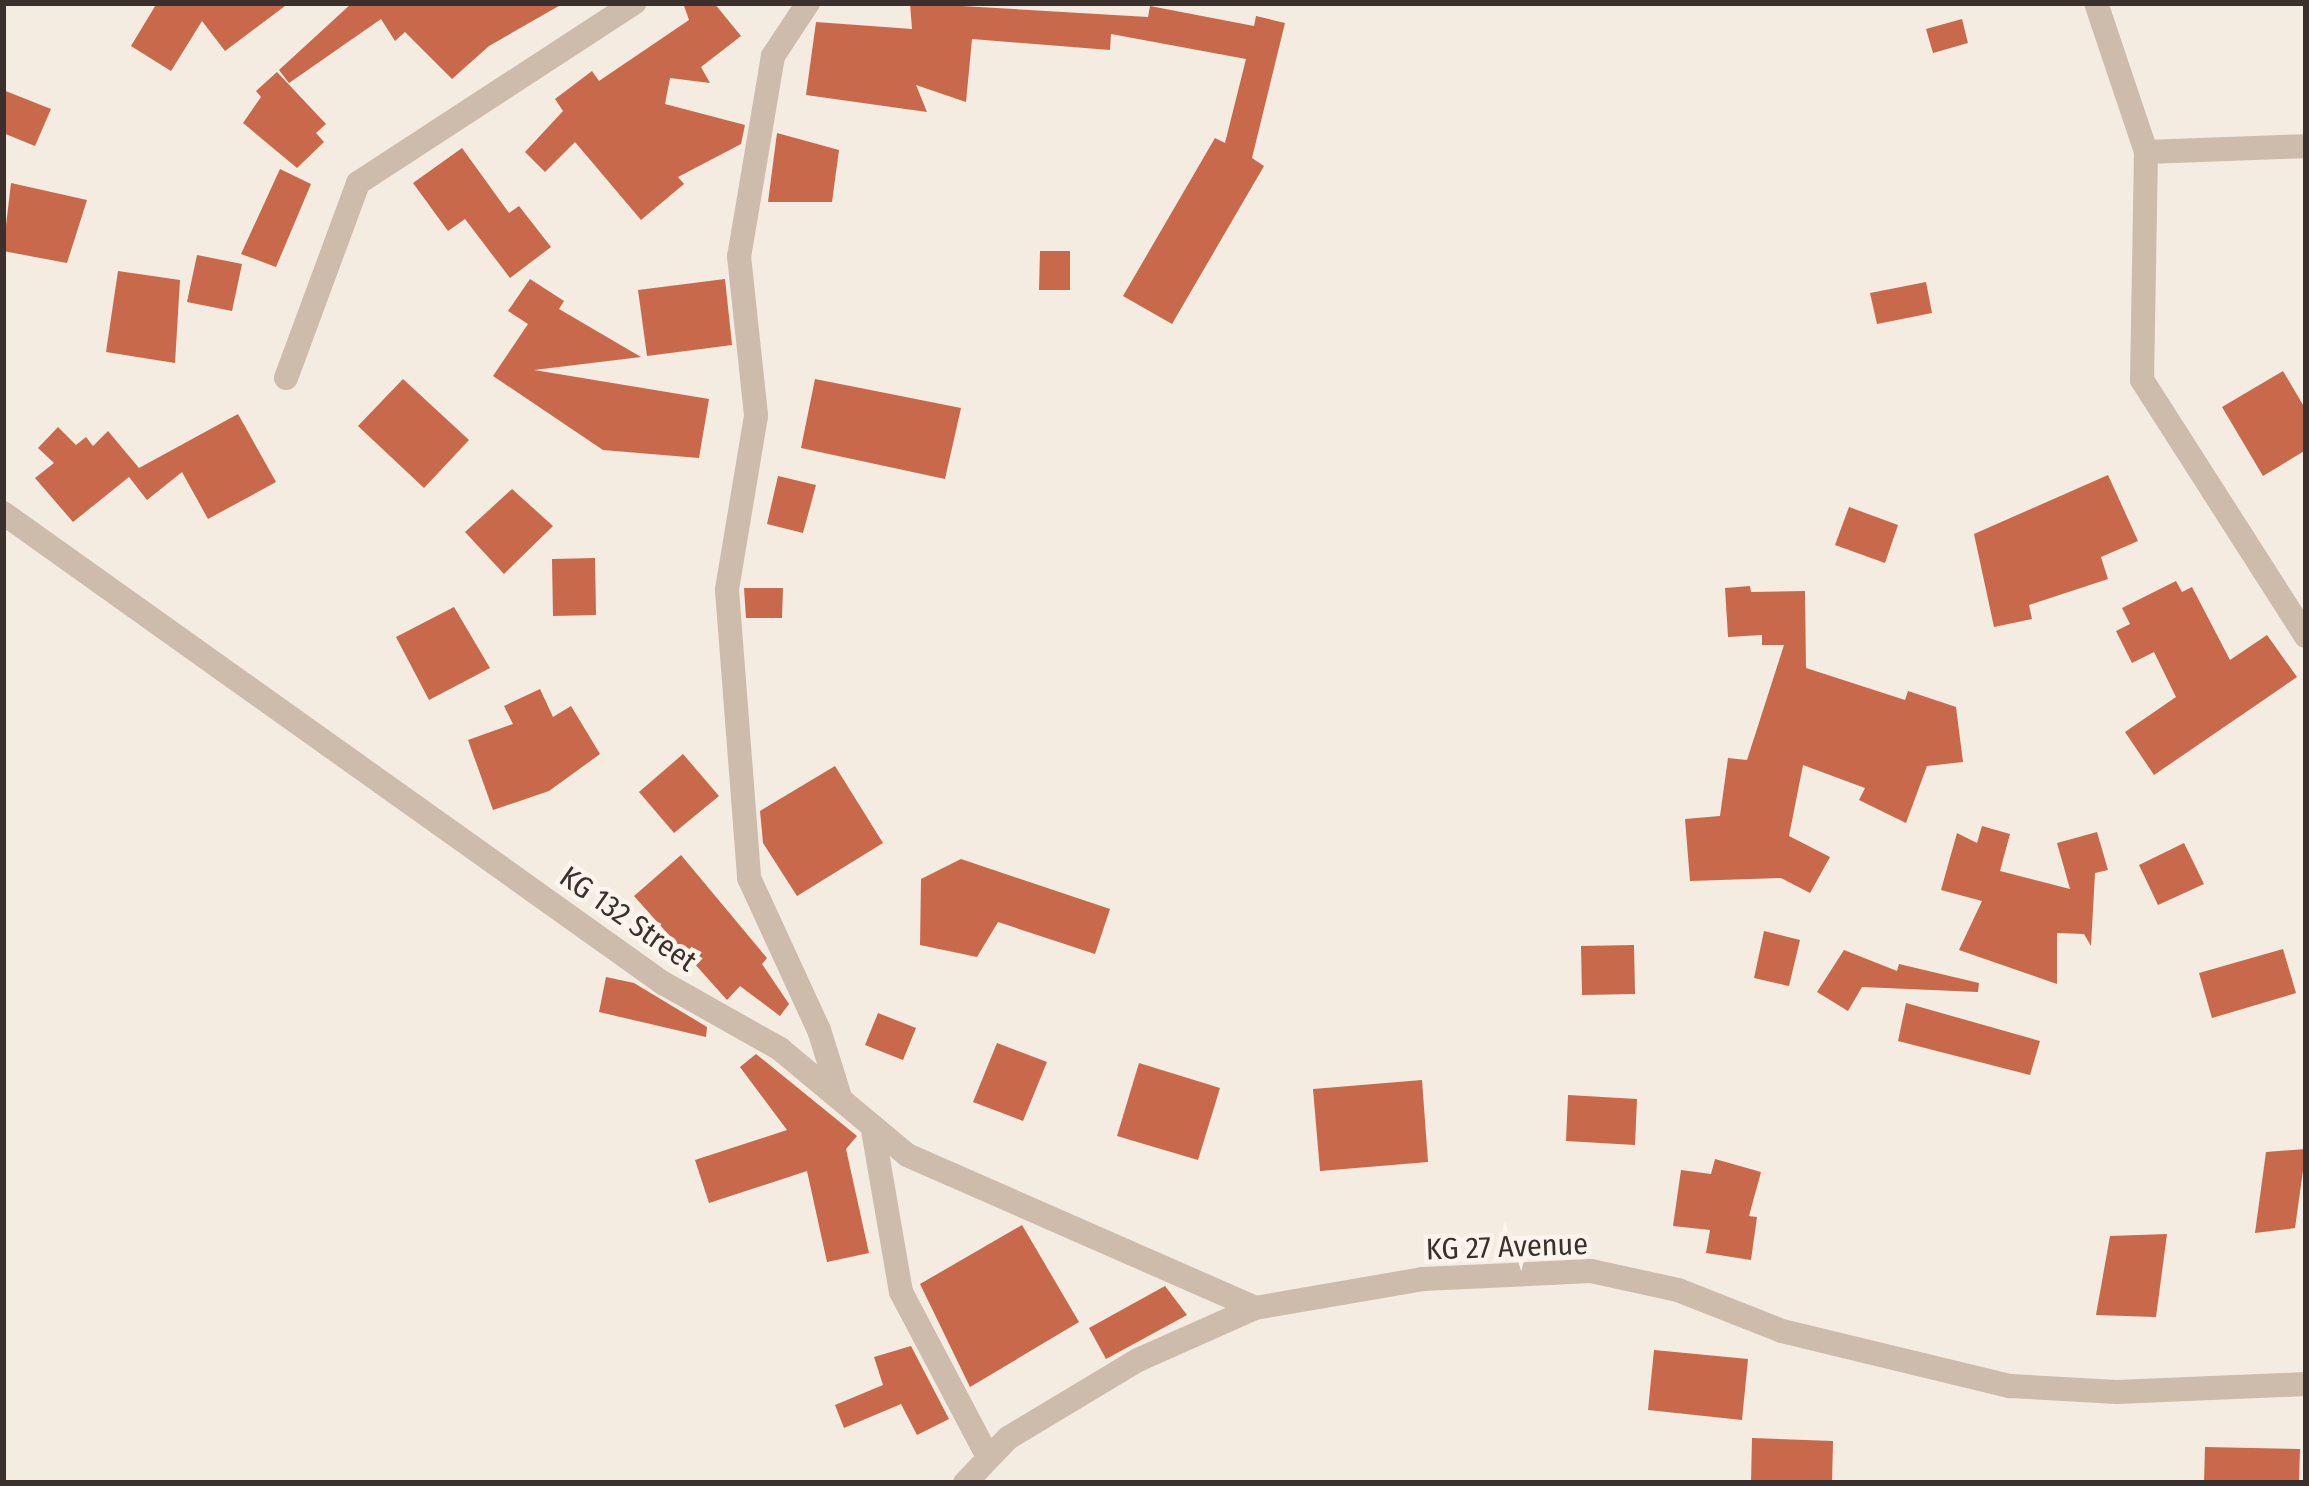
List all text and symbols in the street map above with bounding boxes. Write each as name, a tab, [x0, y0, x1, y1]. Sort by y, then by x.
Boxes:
street label: KG 132 Street	[553, 859, 703, 979]
street label: KG 27 Avenue	[1425, 1226, 1589, 1268]

